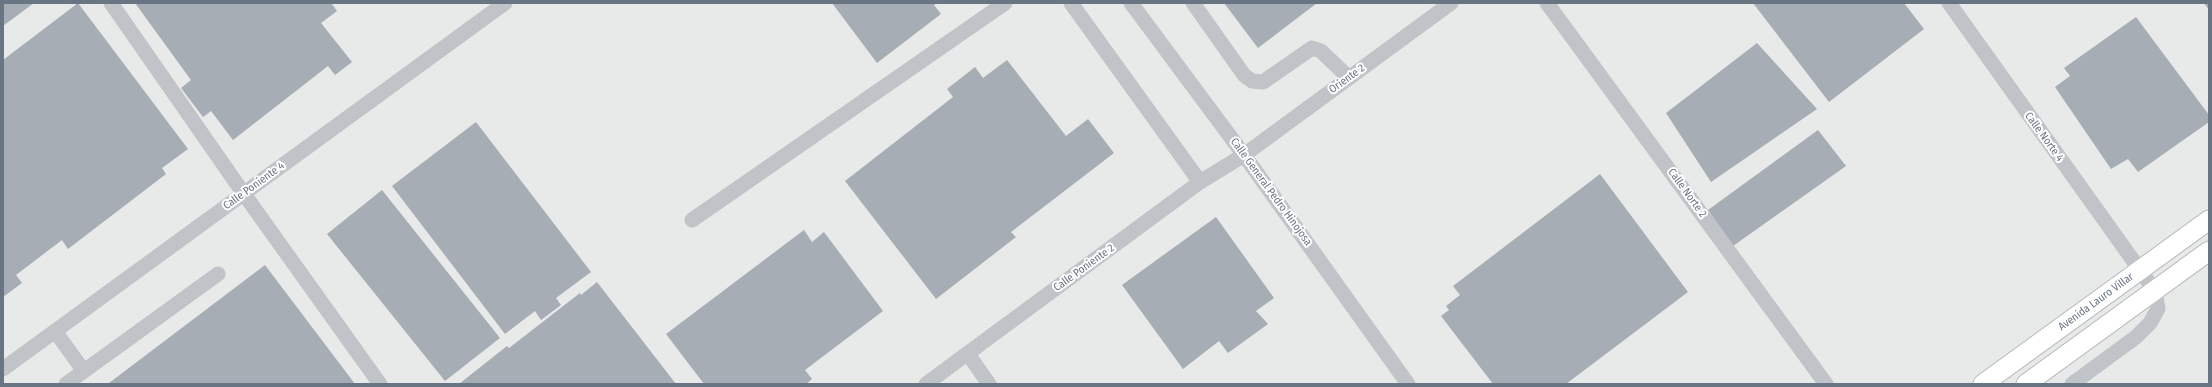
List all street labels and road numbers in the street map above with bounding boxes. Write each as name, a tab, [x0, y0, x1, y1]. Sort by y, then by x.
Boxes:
street label: Oriente 2	[1327, 62, 1367, 96]
street label: Calle Norte 4	[2022, 110, 2066, 164]
street label: Calle General Pedro Hinojosa	[1227, 136, 1315, 248]
street label: Calle Poniente 4	[221, 159, 287, 213]
street label: Calle Norte 2	[1665, 166, 1709, 220]
street label: Calle Poniente 2	[1051, 242, 1117, 294]
street label: Avenida Lauro Villar	[2056, 270, 2136, 334]

